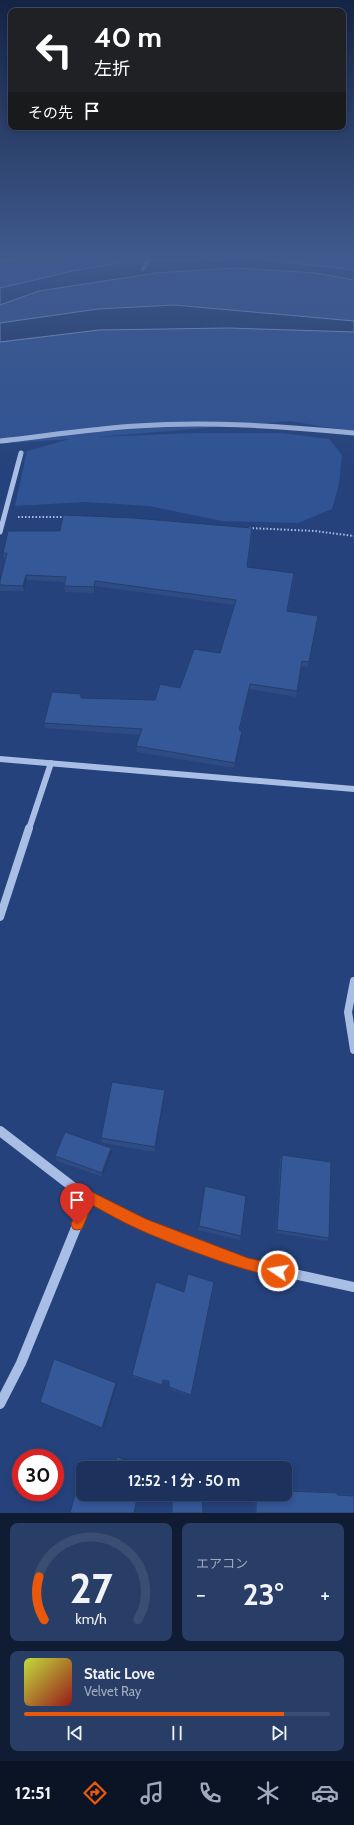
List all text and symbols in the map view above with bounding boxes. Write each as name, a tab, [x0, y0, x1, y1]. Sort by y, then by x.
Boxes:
text: 40 m	[94, 20, 162, 54]
icon: left	[28, 24, 80, 76]
text: 左折	[94, 58, 130, 80]
icon: arrive	[81, 100, 103, 122]
text: その先	[28, 104, 73, 122]
pin	[60, 1183, 94, 1224]
icon: arrive	[66, 1189, 88, 1211]
position arrow	[257, 1250, 299, 1292]
speed limit sign: 30	[12, 1449, 64, 1501]
text: 12:52 · 1 分 · 50 m	[128, 1472, 240, 1490]
text: エアコン	[196, 1555, 248, 1571]
text: 27	[69, 1563, 113, 1613]
text: 23°	[243, 1576, 283, 1613]
text: −	[196, 1581, 206, 1608]
text: +	[320, 1581, 330, 1608]
text: km/h	[75, 1610, 107, 1628]
text: Static Love	[84, 1665, 155, 1683]
text: Velvet Ray	[84, 1683, 141, 1699]
icon: previous	[64, 1722, 86, 1744]
icon: pause	[166, 1722, 188, 1744]
icon: next	[268, 1722, 290, 1744]
icon: directions	[81, 1779, 109, 1807]
icon: music	[138, 1779, 166, 1807]
icon: phone	[196, 1779, 224, 1807]
icon: climate	[254, 1779, 282, 1807]
icon: car	[311, 1779, 339, 1807]
text: 12:51	[15, 1782, 51, 1804]

